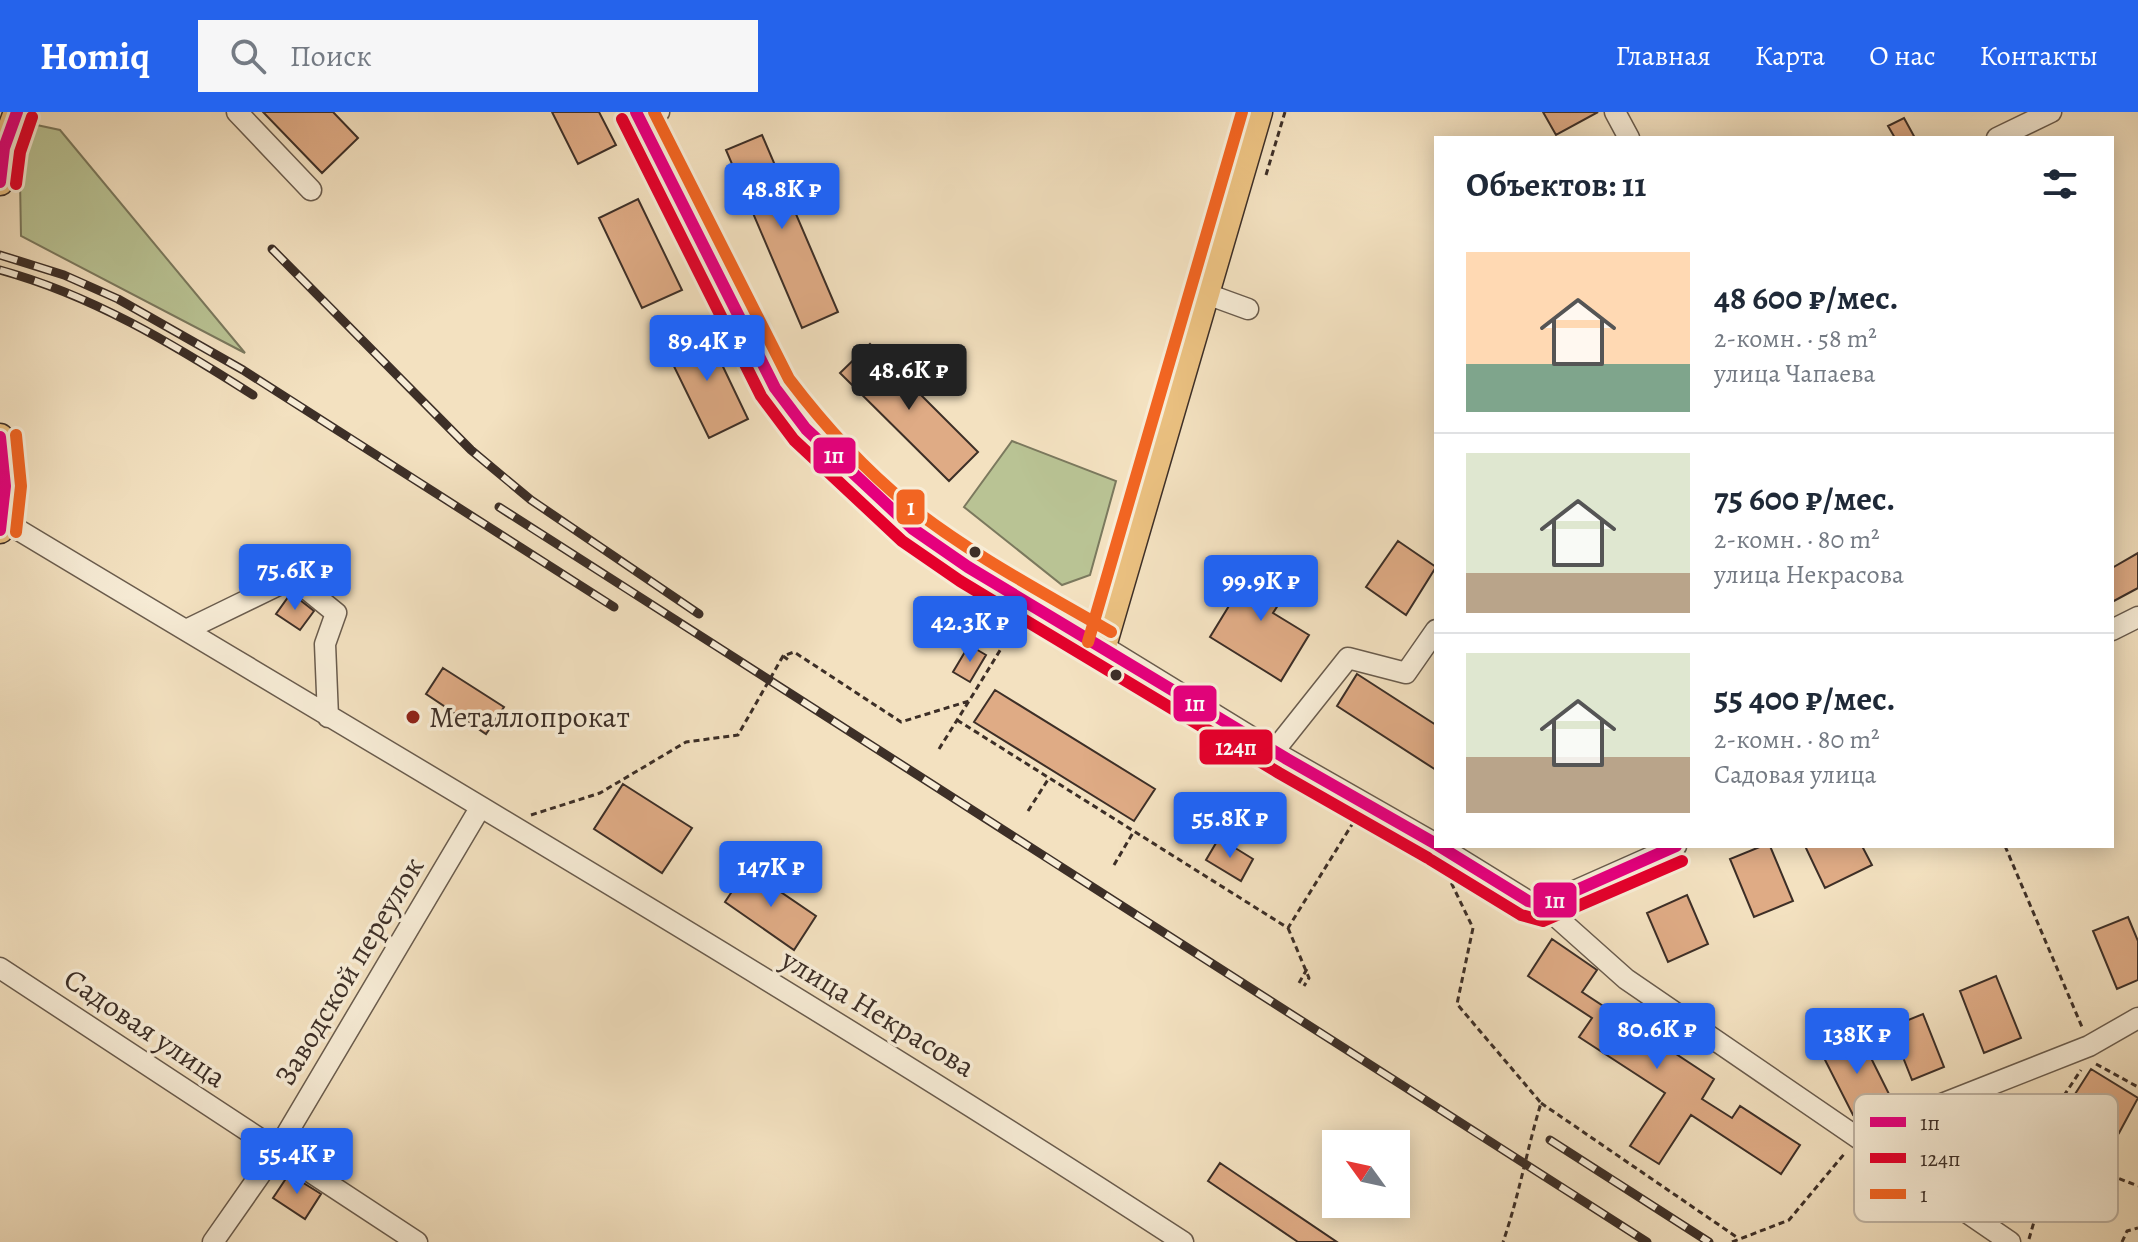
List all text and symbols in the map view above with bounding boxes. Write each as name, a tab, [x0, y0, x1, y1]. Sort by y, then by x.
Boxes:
search box	[198, 20, 758, 92]
text: Homiq	[40, 30, 150, 82]
icon: search	[226, 34, 270, 78]
text: Поиск	[290, 36, 372, 76]
text: Главная	[1615, 37, 1711, 75]
text: Карта	[1755, 37, 1825, 75]
text: О нас	[1869, 37, 1936, 75]
text: Контакты	[1980, 37, 2098, 75]
text: Объектов: 11	[1466, 161, 1646, 208]
icon: filters	[2038, 162, 2082, 206]
pin: 48.8K ₽	[708, 163, 856, 231]
text: 48.8K ₽	[742, 171, 822, 206]
text: 48 600 ₽/мес.	[1714, 274, 1899, 321]
icon: home	[1530, 284, 1626, 380]
pin: 89.4K ₽	[633, 315, 781, 383]
text: 2-комн. · 58 m²	[1714, 321, 1877, 356]
text: 89.4K ₽	[668, 323, 746, 358]
pin: 48.6K ₽	[835, 344, 983, 412]
text: 48.6K ₽	[870, 352, 948, 387]
text: улица Чапаева	[1714, 356, 1876, 391]
line badge: 1п	[812, 436, 857, 475]
text: 1п	[824, 441, 844, 471]
text: 75 600 ₽/мес.	[1714, 475, 1895, 522]
icon: home	[1530, 485, 1626, 581]
line badge: 1	[895, 488, 926, 526]
text: 1	[907, 493, 915, 523]
text: 2-комн. · 80 m²	[1714, 522, 1880, 557]
pin: 75.6K ₽	[221, 544, 369, 612]
unlabelled marker	[967, 544, 983, 560]
text: 75.6K ₽	[257, 552, 333, 587]
pin: 99.9K ₽	[1187, 555, 1335, 623]
text: улица Некрасова	[1714, 557, 1904, 592]
text: 99.9K ₽	[1222, 563, 1300, 598]
pin: 42.3K ₽	[896, 596, 1044, 664]
text: 42.3K ₽	[931, 604, 1009, 639]
unlabelled marker	[1108, 667, 1124, 683]
text: 55 400 ₽/мес.	[1714, 675, 1896, 722]
line badge: 1п	[1172, 684, 1218, 723]
icon: home	[1530, 685, 1626, 781]
text: 1п	[1185, 689, 1205, 719]
place label: Металлопрокат	[429, 697, 630, 737]
marker: Металлопрокат	[404, 708, 422, 726]
text: 2-комн. · 80 m²	[1714, 722, 1880, 757]
line badge: 124п	[1198, 728, 1274, 766]
text: 124п	[1215, 733, 1257, 763]
text: Садовая улица	[1714, 757, 1877, 792]
pin: 55.8K ₽	[1156, 792, 1304, 860]
text: 55.8K ₽	[1192, 800, 1268, 835]
pin: 147K ₽	[706, 841, 836, 909]
street label: Заводской переулок	[265, 849, 433, 1093]
text: 147K ₽	[737, 849, 805, 884]
line badge: 1п	[1532, 881, 1578, 919]
text: 1п	[1545, 886, 1565, 916]
street label: улица Некрасова	[773, 939, 982, 1087]
street label: Садовая улица	[56, 959, 234, 1097]
pin: 80.6K ₽	[1583, 1003, 1731, 1071]
pin: 138K ₽	[1792, 1008, 1922, 1076]
text: 80.6K ₽	[1617, 1011, 1697, 1046]
text: 138K ₽	[1823, 1016, 1891, 1051]
legend	[1854, 1094, 2118, 1222]
text: 1п	[1920, 1108, 1940, 1138]
pin: 55.4K ₽	[223, 1128, 371, 1196]
north arrow	[1322, 1130, 1410, 1218]
map controls	[1322, 1130, 1410, 1218]
text: 55.4K ₽	[259, 1136, 335, 1171]
text: 124п	[1920, 1144, 1960, 1174]
text: 1	[1920, 1180, 1928, 1210]

